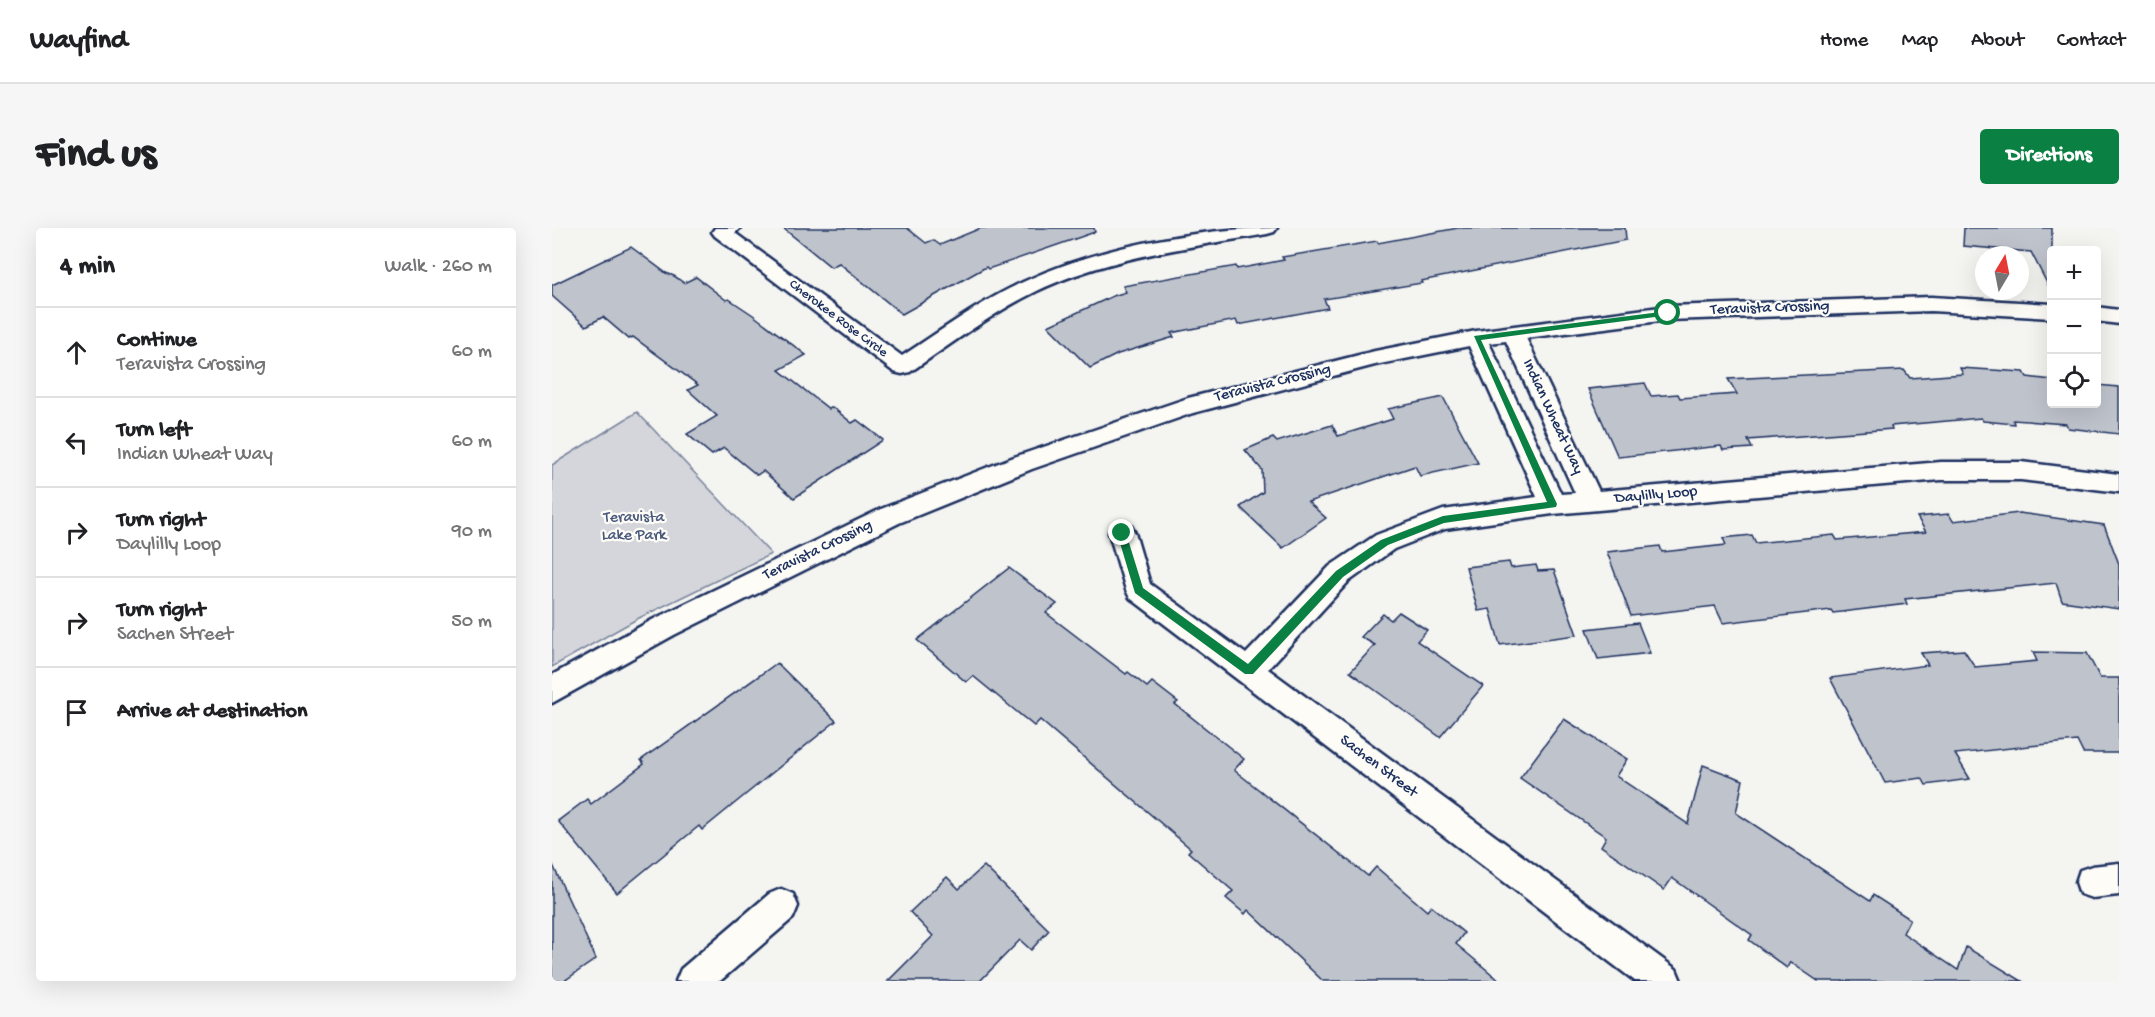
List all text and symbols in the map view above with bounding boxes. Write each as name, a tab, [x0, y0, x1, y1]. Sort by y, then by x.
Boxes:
text: Wayfind	[30, 25, 127, 58]
text: Home	[1820, 29, 1868, 54]
text: Map	[1901, 29, 1938, 54]
text: About	[1971, 29, 2024, 54]
text: Contact	[2057, 29, 2125, 54]
button: Directions	[1980, 129, 2119, 184]
text: Find us	[36, 132, 156, 181]
north arrow	[1975, 246, 2029, 300]
map controls	[2047, 246, 2101, 408]
button: +	[2047, 246, 2101, 300]
text: 4 min	[60, 252, 115, 283]
text: Walk · 260 m	[385, 256, 492, 279]
street label: Cherokee Rose Circle	[785, 276, 891, 362]
street label: Teravista Crossing	[1709, 297, 1830, 321]
route start	[1654, 299, 1680, 325]
button: −	[2047, 300, 2101, 354]
text: Continue	[117, 328, 197, 354]
icon: ahead	[60, 336, 93, 369]
text: 60 m	[452, 341, 492, 364]
text: Teravista Crossing	[117, 354, 266, 377]
button: locate	[2047, 354, 2101, 408]
street label: Indian Wheat Way	[1517, 357, 1587, 478]
street label: Teravista Crossing	[1212, 360, 1333, 408]
text: Turn left	[117, 418, 191, 444]
icon: left	[60, 426, 93, 459]
text: 60 m	[452, 431, 492, 454]
text: Indian Wheat Way	[117, 444, 273, 467]
street label: Daylilly Loop	[1613, 483, 1698, 509]
text: Turn right	[117, 508, 205, 534]
park label: Teravista Lake Park	[602, 509, 668, 546]
icon: right	[60, 516, 93, 549]
street label: Teravista Crossing	[759, 516, 876, 586]
route end	[1108, 519, 1134, 545]
text: 90 m	[452, 521, 492, 544]
text: Daylilly Loop	[117, 534, 221, 557]
text: Turn right	[117, 598, 205, 624]
icon: right	[60, 606, 93, 639]
text: 50 m	[451, 611, 492, 634]
text: Sachen Street	[117, 624, 233, 647]
icon: arrive	[60, 696, 93, 729]
text: Arrive at destination	[117, 699, 307, 725]
street label: Sachen Street	[1335, 732, 1422, 803]

